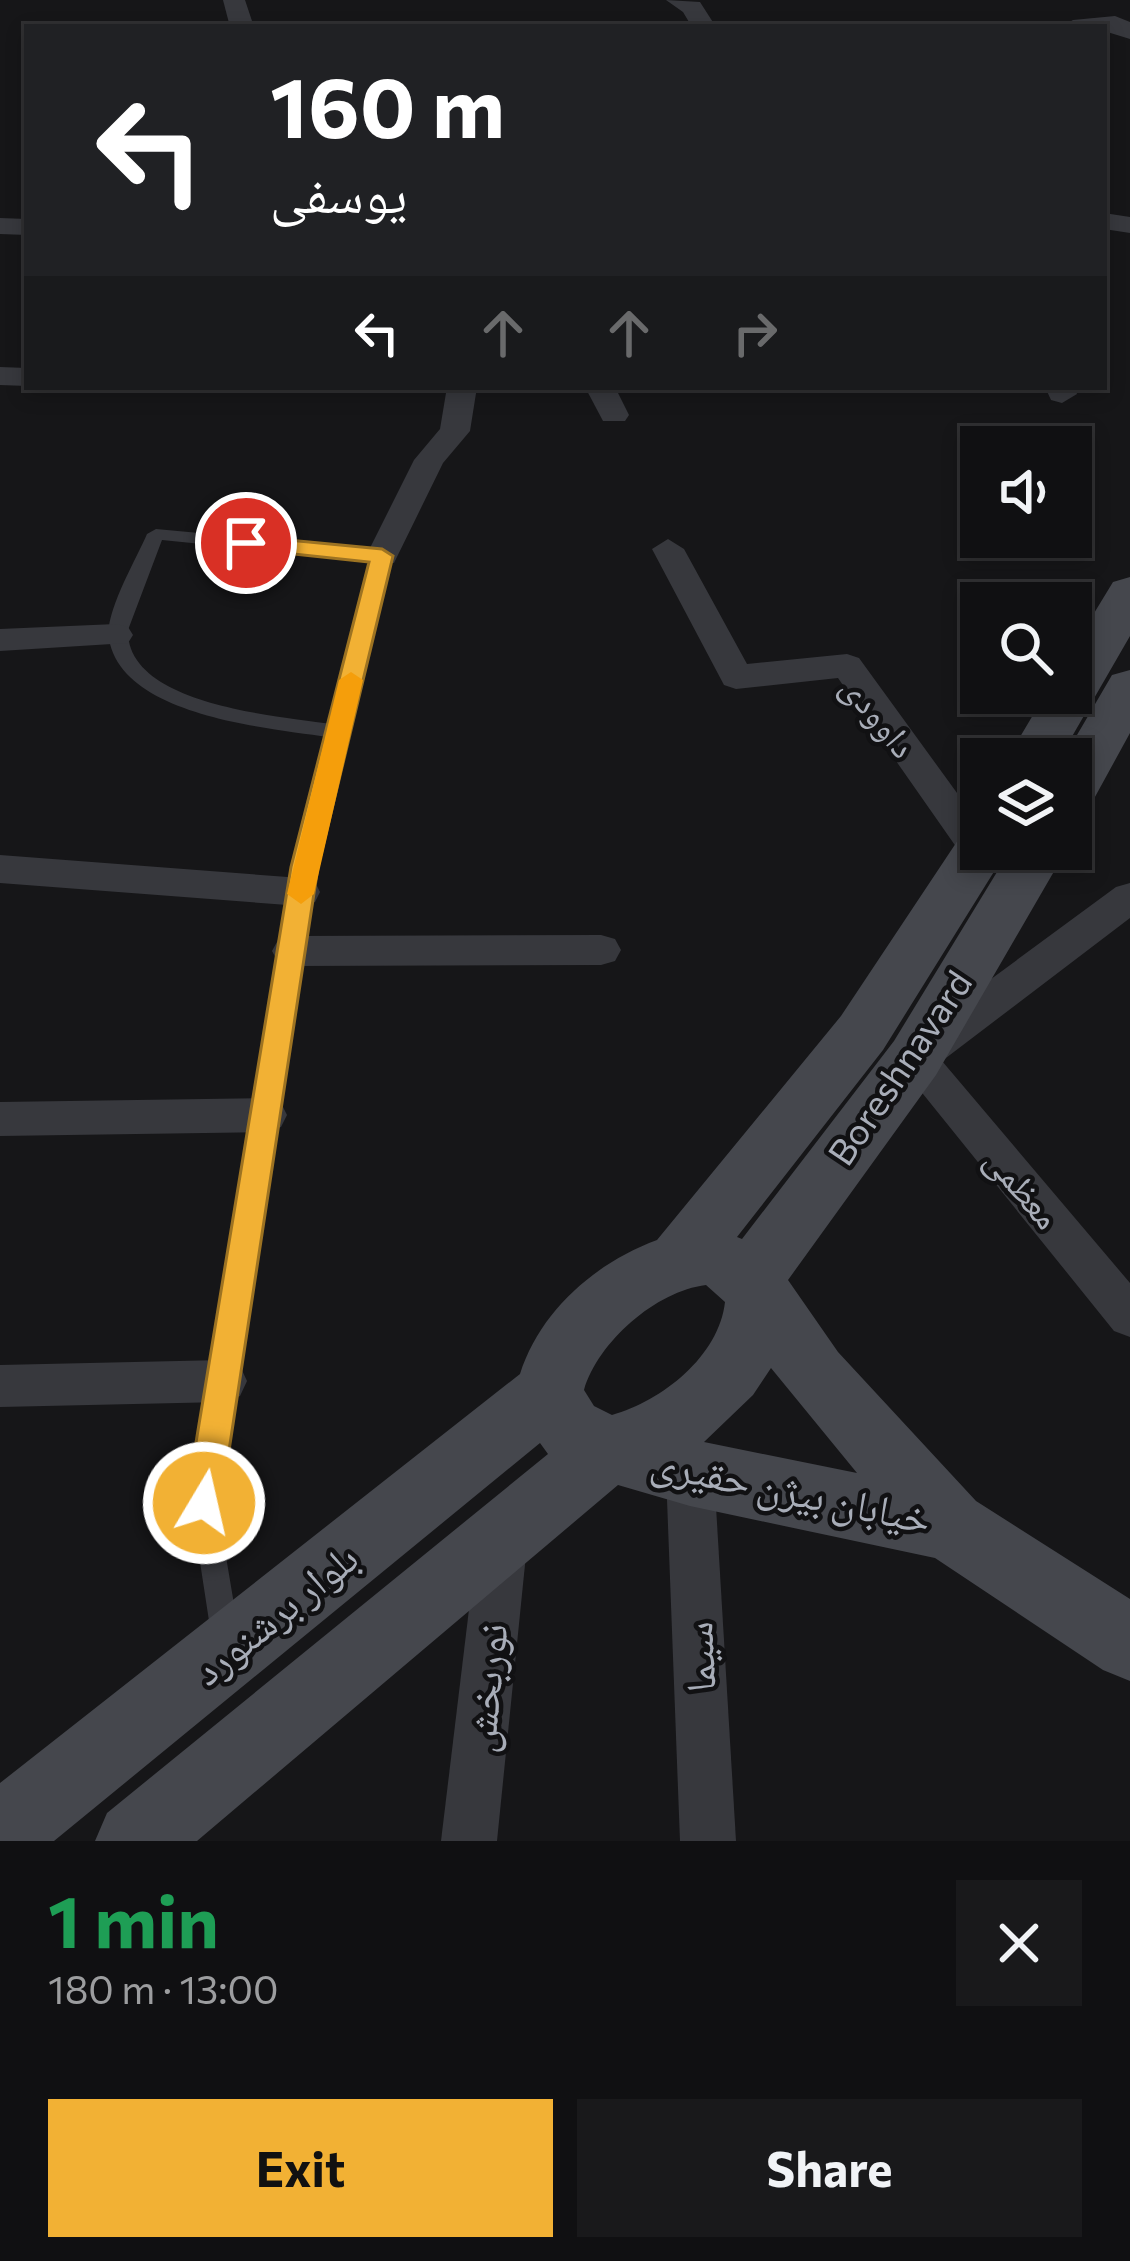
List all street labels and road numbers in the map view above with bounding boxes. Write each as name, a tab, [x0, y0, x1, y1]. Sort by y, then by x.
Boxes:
street label: داوودی	[832, 664, 927, 766]
street label: Boreshnavard	[817, 961, 980, 1172]
street label: معظمی	[976, 1137, 1071, 1238]
street label: خیابان بیژن حقیری	[646, 1433, 936, 1545]
street label: بلوار برشنورد	[181, 1530, 367, 1695]
street label: سیما	[669, 1620, 725, 1694]
street label: نوربخش	[451, 1621, 519, 1755]

